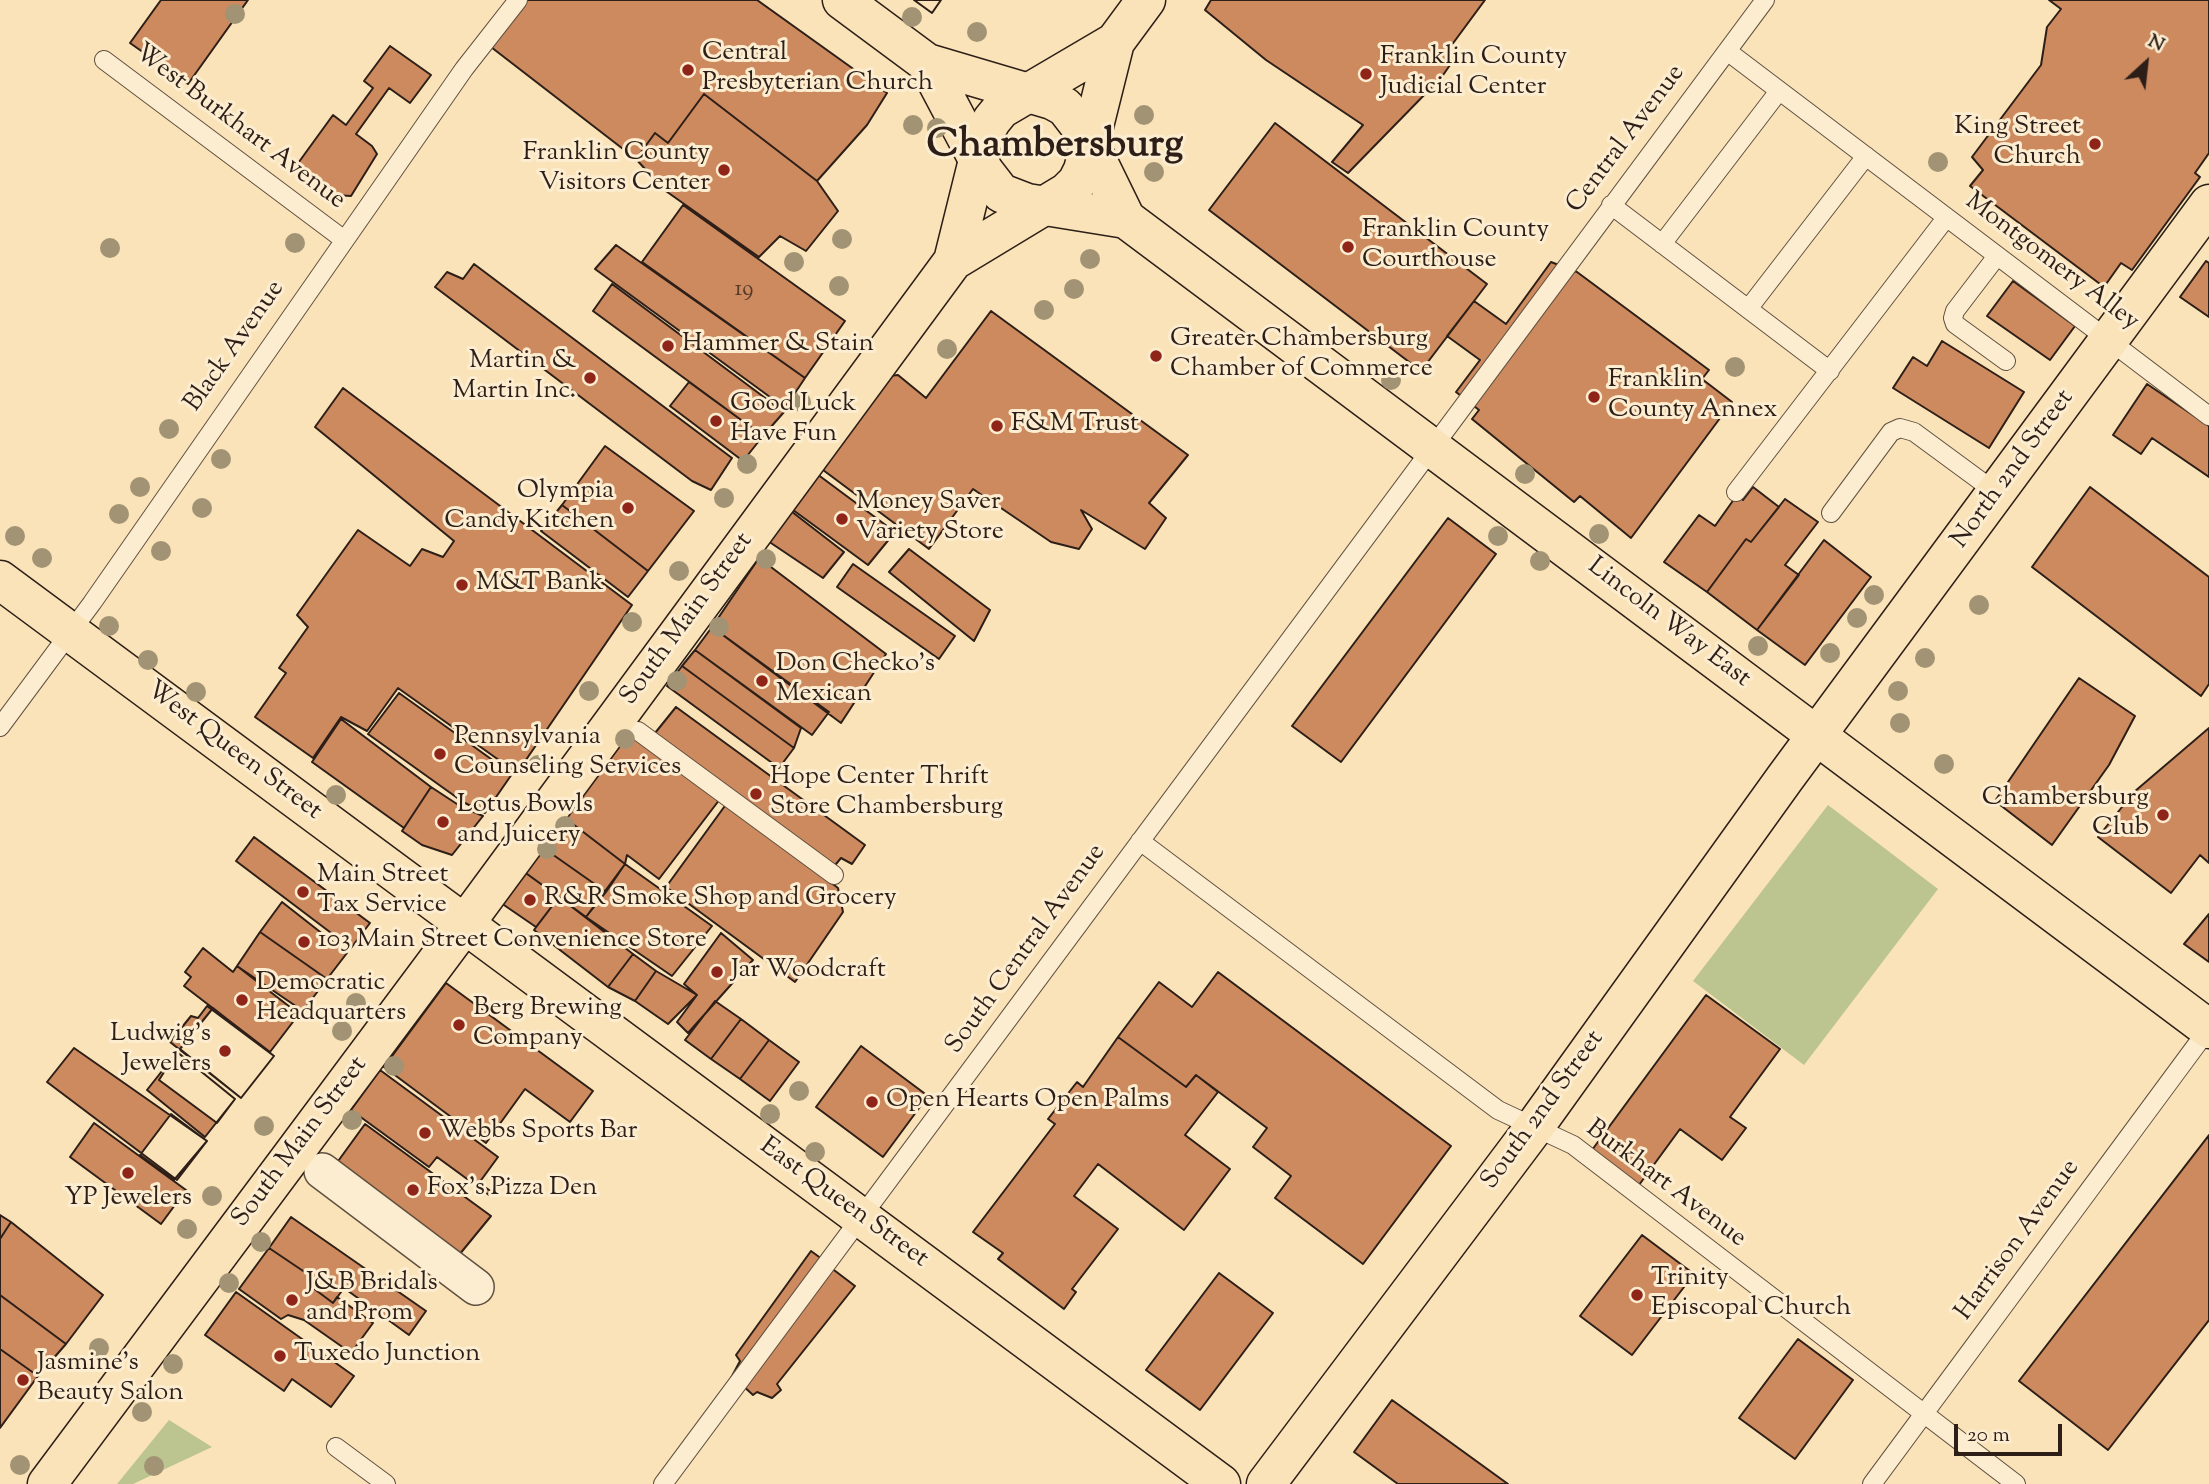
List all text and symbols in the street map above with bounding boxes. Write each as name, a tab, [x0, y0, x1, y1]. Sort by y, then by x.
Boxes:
north arrow	[2111, 28, 2181, 98]
text: N	[2143, 28, 2169, 59]
street label: West Burkhart Avenue	[127, 38, 351, 218]
place label: Central Presbyterian Church	[702, 39, 933, 100]
place label: Franklin County Judicial Center	[1380, 43, 1567, 104]
street label: Central Avenue	[1561, 60, 1693, 220]
marker: Central Presbyterian Church	[680, 62, 696, 78]
marker: Franklin County Judicial Center	[1358, 66, 1374, 82]
place label: King Street Church	[1954, 113, 2081, 174]
district label: Chambersburg	[926, 124, 1184, 172]
marker: King Street Church	[2087, 136, 2103, 152]
place label: Franklin County Visitors Center	[523, 139, 710, 200]
marker: Franklin County Visitors Center	[716, 162, 732, 178]
street label: Montgomery Alley	[1958, 187, 2144, 339]
place label: Franklin County Courthouse	[1362, 216, 1549, 278]
marker: Franklin County Courthouse	[1340, 239, 1356, 255]
street label: Black Avenue	[179, 275, 293, 419]
house number: 19	[735, 277, 753, 305]
place label: Greater Chambersburg Chamber of Commerce	[1170, 325, 1433, 386]
place label: Hammer & Stain	[682, 330, 874, 362]
marker: Hammer & Stain	[660, 338, 676, 354]
place label: Martin & Martin Inc.	[452, 347, 576, 408]
marker: Greater Chambersburg Chamber of Commerce	[1148, 348, 1164, 364]
place label: Franklin County Annex	[1608, 366, 1778, 428]
marker: Martin & Martin Inc.	[582, 370, 598, 386]
street label: North 2nd Street	[1946, 385, 2082, 555]
marker: Franklin County Annex	[1586, 389, 1602, 405]
place label: Good Luck Have Fun	[730, 390, 856, 452]
place label: F&M Trust	[1011, 410, 1139, 442]
marker: Good Luck Have Fun	[708, 413, 724, 429]
marker: F&M Trust	[989, 418, 1005, 434]
place label: Olympia Candy Kitchen	[444, 477, 614, 538]
place label: Money Saver Variety Store	[856, 488, 1004, 550]
marker: Olympia Candy Kitchen	[620, 500, 636, 516]
marker: Money Saver Variety Store	[834, 511, 850, 527]
street label: South Main Street	[615, 528, 761, 712]
street label: Lincoln Way East	[1580, 552, 1756, 696]
place label: M&T Bank	[476, 569, 604, 601]
marker: M&T Bank	[454, 577, 470, 593]
place label: Don Checko's Mexican	[776, 650, 935, 712]
marker: Don Checko's Mexican	[754, 673, 770, 689]
street label: West Queen Street	[139, 676, 327, 828]
place label: Pennsylvania Counseling Services	[454, 723, 681, 784]
marker: Pennsylvania Counseling Services	[432, 746, 448, 762]
place label: Hope Center Thrift Store Chambersburg	[770, 763, 1003, 824]
place label: Chambersburg Club	[1982, 784, 2149, 846]
marker: Hope Center Thrift Store Chambersburg	[748, 786, 764, 802]
place label: Lotus Bowls and Juicery	[457, 791, 593, 852]
marker: Chambersburg Club	[2155, 807, 2171, 823]
marker: Lotus Bowls and Juicery	[435, 814, 451, 830]
street label: South Central Avenue	[940, 839, 1114, 1061]
place label: Main Street Tax Service	[317, 861, 448, 922]
marker: Main Street Tax Service	[295, 884, 311, 900]
place label: R&R Smoke Shop and Grocery	[544, 884, 897, 916]
marker: R&R Smoke Shop and Grocery	[522, 892, 538, 908]
place label: 103 Main Street Convenience Store	[318, 926, 707, 958]
marker: 103 Main Street Convenience Store	[296, 934, 312, 950]
place label: Jar Woodcraft	[731, 956, 886, 988]
marker: Jar Woodcraft	[709, 964, 725, 980]
place label: Democratic Headquarters	[256, 969, 406, 1030]
marker: Democratic Headquarters	[234, 992, 250, 1008]
place label: Berg Brewing Company	[473, 994, 622, 1056]
marker: Berg Brewing Company	[451, 1017, 467, 1033]
place label: Ludwig's Jewelers	[110, 1020, 211, 1082]
street label: South 2nd Street	[1476, 1025, 1612, 1197]
marker: Ludwig's Jewelers	[217, 1043, 233, 1059]
street label: South Main Street	[227, 1051, 375, 1235]
place label: Open Hearts Open Palms	[886, 1086, 1169, 1118]
marker: Open Hearts Open Palms	[864, 1094, 880, 1110]
street label: Burkhart Avenue	[1579, 1114, 1751, 1256]
place label: Webbs Sports Bar	[439, 1117, 637, 1149]
marker: Webbs Sports Bar	[417, 1125, 433, 1141]
street label: East Queen Street	[752, 1132, 934, 1276]
street label: Harrison Avenue	[1950, 1154, 2088, 1328]
marker: YP Jewelers	[120, 1165, 136, 1181]
place label: Fox's Pizza Den	[427, 1174, 597, 1206]
marker: Fox's Pizza Den	[405, 1182, 421, 1198]
place label: YP Jewelers	[64, 1184, 192, 1216]
place label: Trinity Episcopal Church	[1651, 1264, 1851, 1326]
place label: J&B Bridals and Prom	[306, 1269, 438, 1330]
marker: Trinity Episcopal Church	[1629, 1287, 1645, 1303]
marker: J&B Bridals and Prom	[284, 1292, 300, 1308]
place label: Tuxedo Junction	[294, 1340, 480, 1372]
marker: Tuxedo Junction	[272, 1348, 288, 1364]
place label: Jasmine's Beauty Salon	[37, 1349, 184, 1410]
marker: Jasmine's Beauty Salon	[15, 1372, 31, 1388]
scale bar	[1957, 1410, 2066, 1454]
text: 20 m	[1967, 1421, 2010, 1451]

